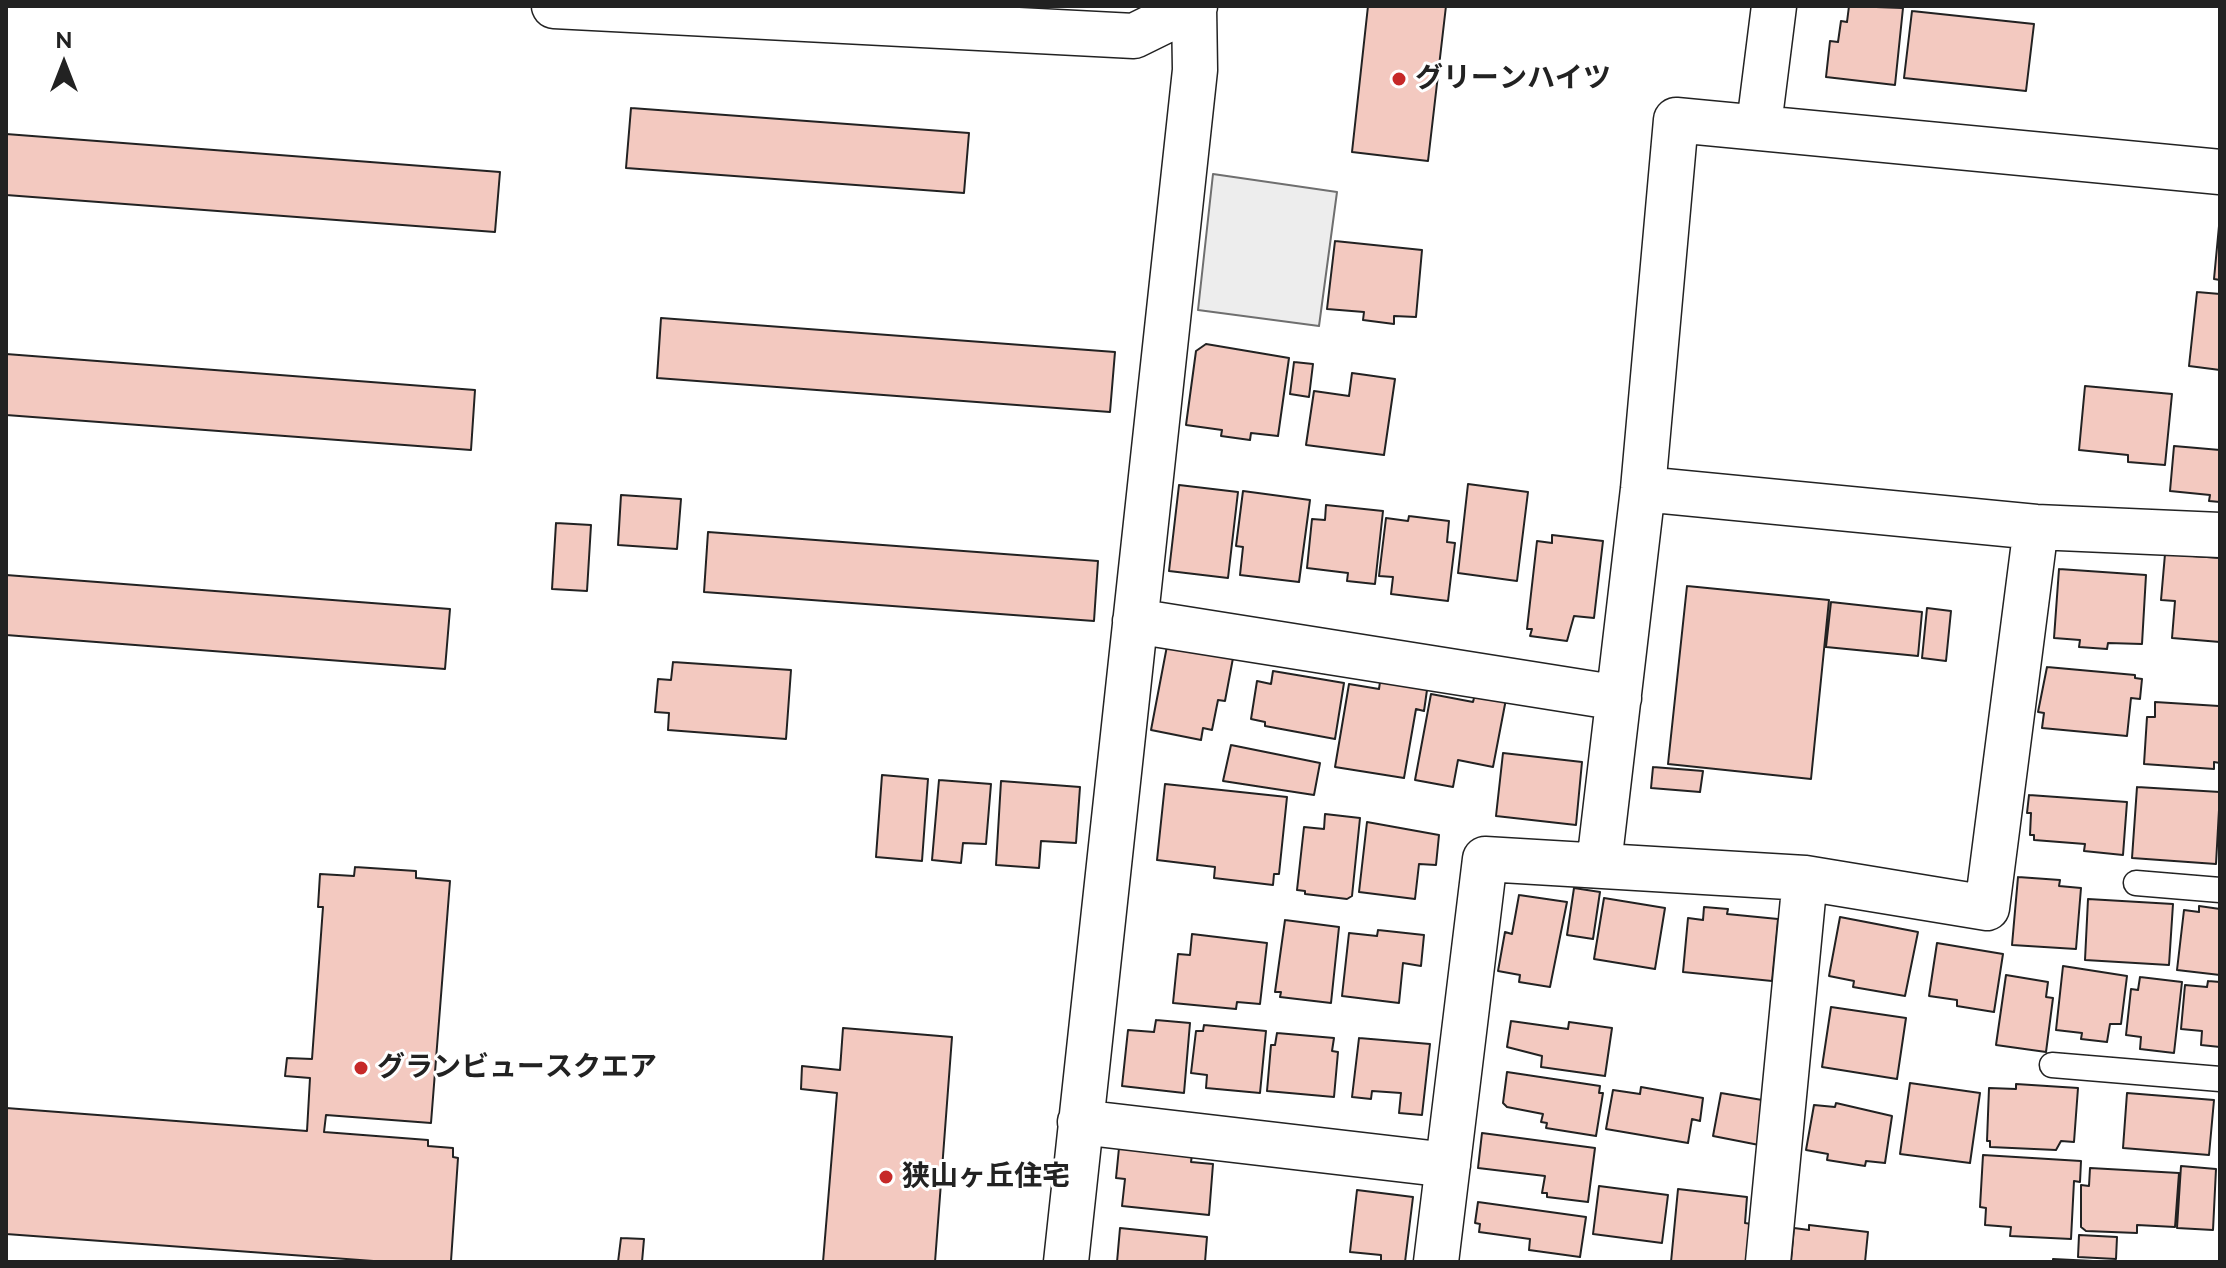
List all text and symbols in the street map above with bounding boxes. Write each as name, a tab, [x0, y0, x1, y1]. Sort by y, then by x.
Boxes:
north arrow	[24, 24, 104, 104]
text: N	[56, 27, 72, 53]
place label: グリーンハイツ	[1415, 62, 1611, 96]
marker: グリーンハイツ	[1390, 70, 1408, 88]
place label: グランビュースクエア	[377, 1051, 657, 1085]
marker: グランビュースクエア	[352, 1059, 370, 1077]
place label: 狭山ヶ丘住宅	[902, 1160, 1070, 1194]
marker: 狭山ヶ丘住宅	[877, 1168, 895, 1186]

